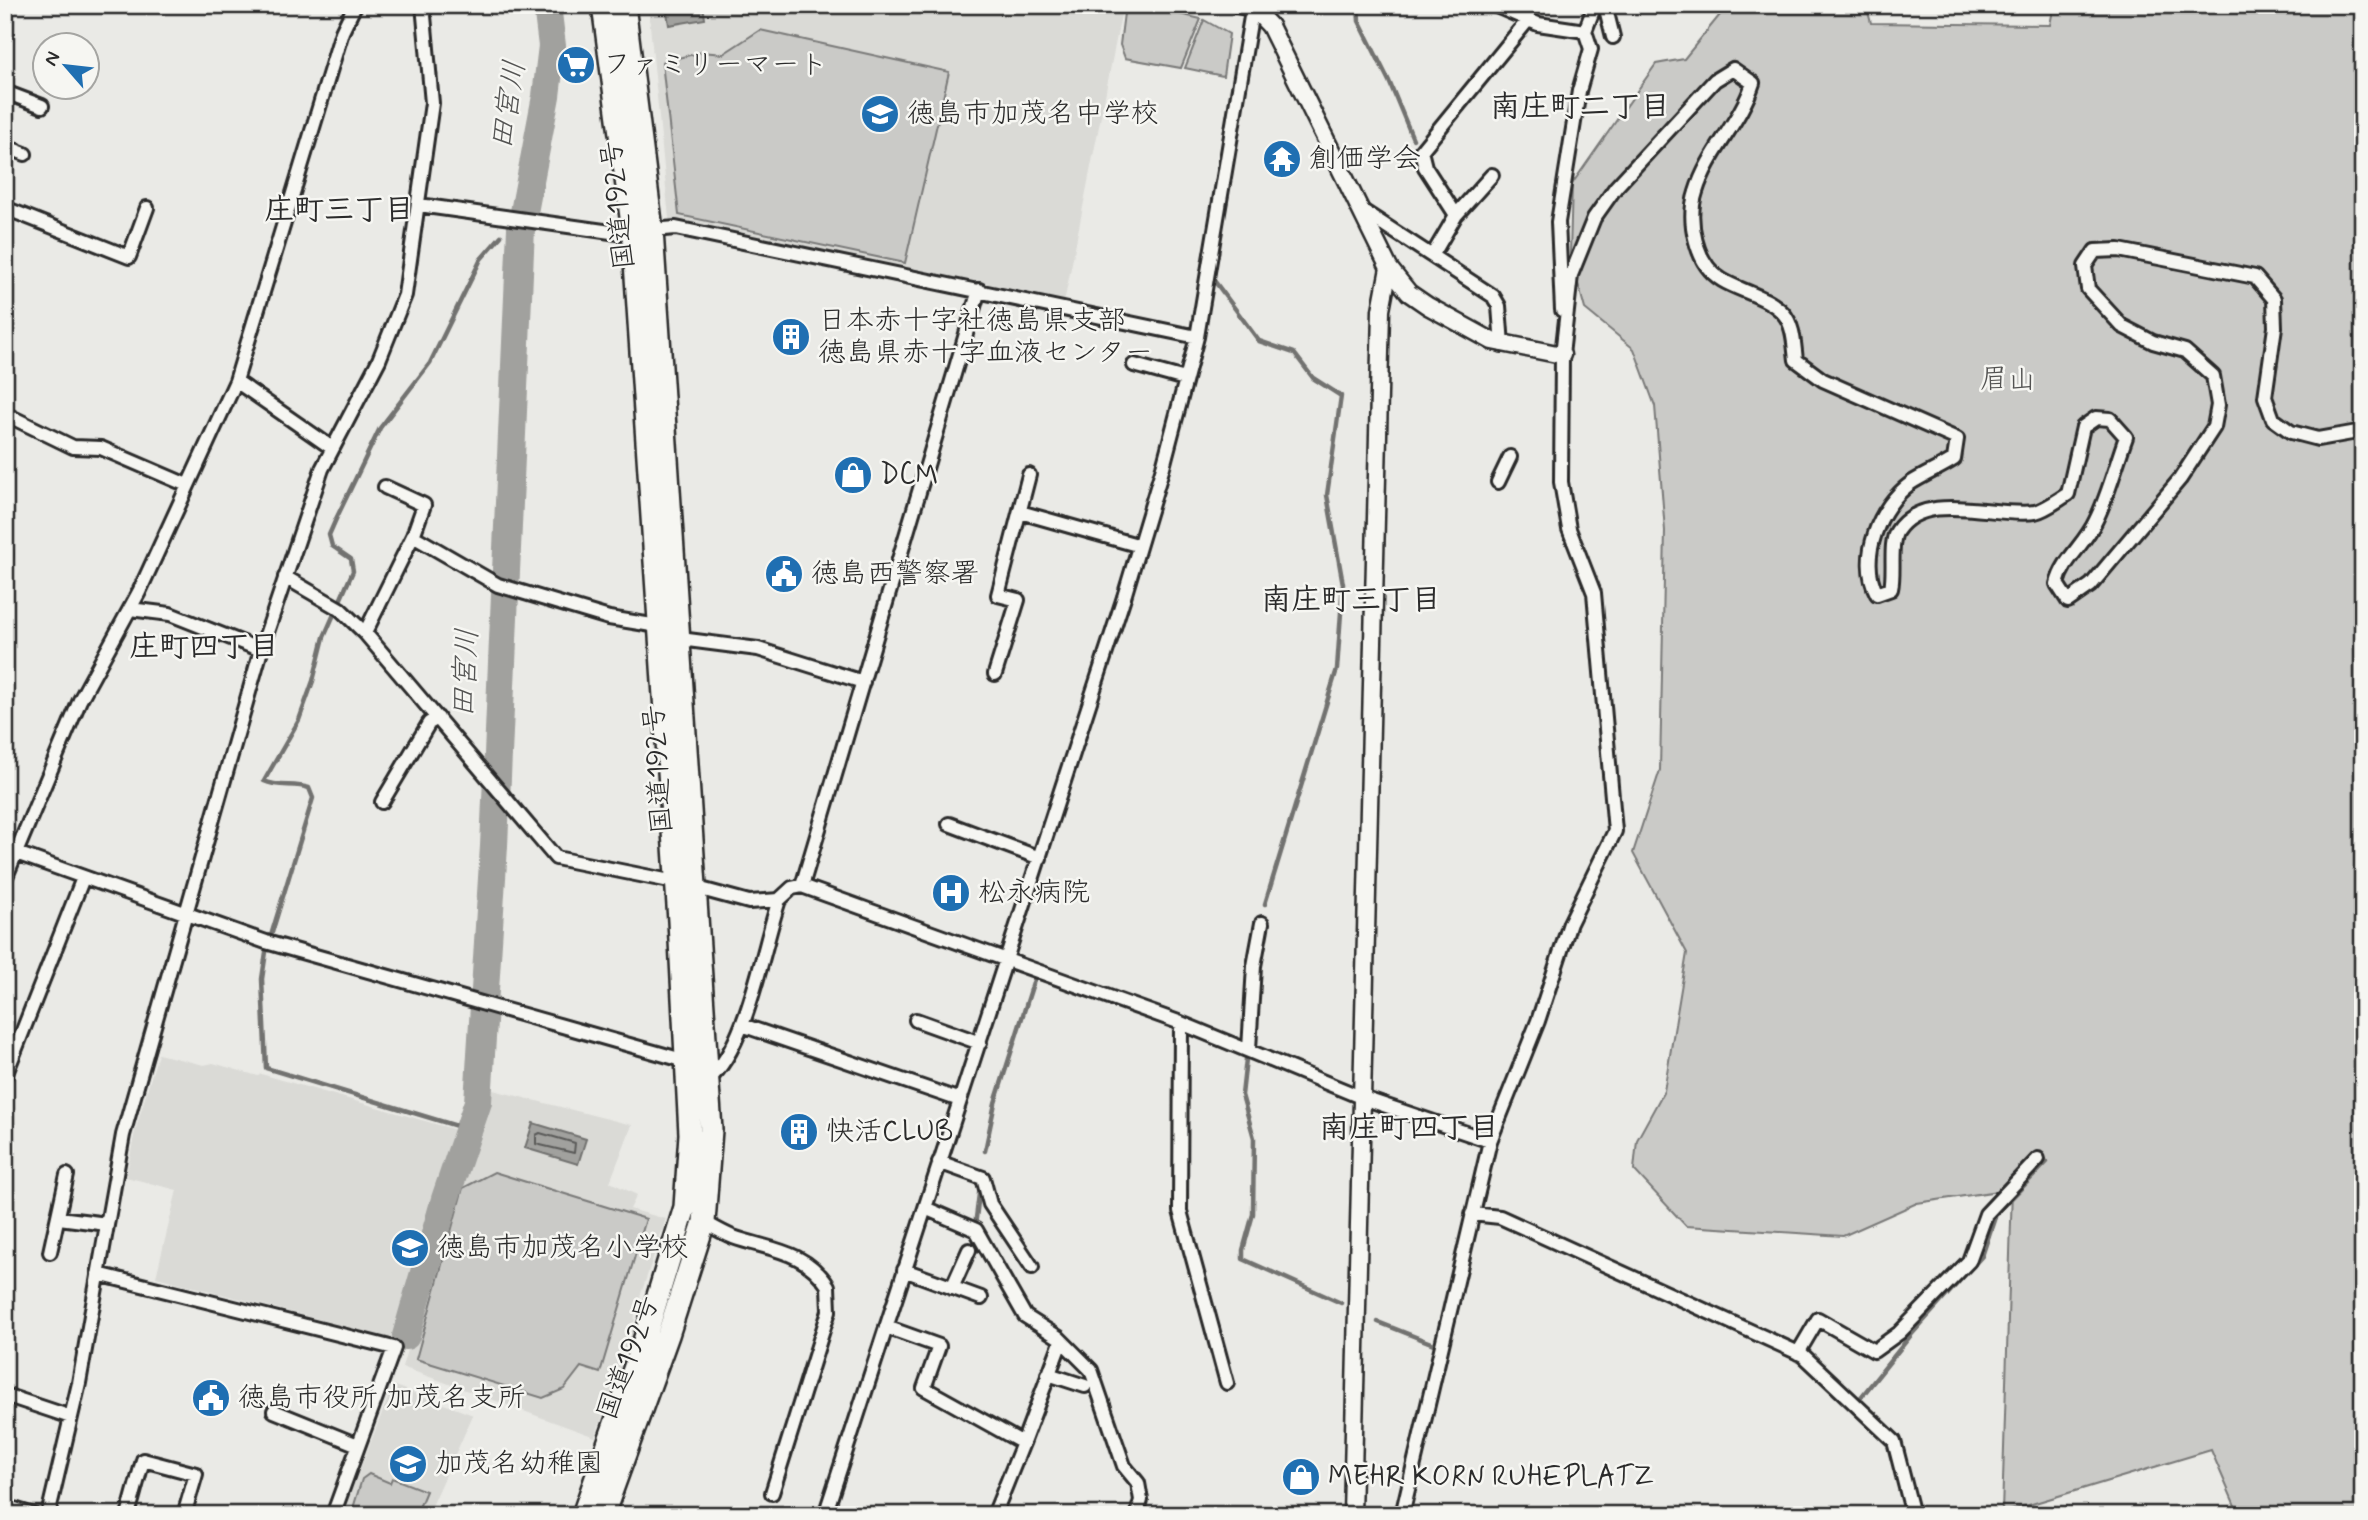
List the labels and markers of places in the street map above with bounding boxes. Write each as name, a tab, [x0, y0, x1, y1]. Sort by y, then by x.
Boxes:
supermarket icon: ファミリーマート	[555, 44, 597, 86]
place label: ファミリーマート	[603, 47, 828, 84]
school or university icon: 徳島市加茂名中学校	[859, 93, 901, 135]
place label: 徳島市加茂名中学校	[907, 96, 1159, 133]
temple icon: 創価学会	[1261, 138, 1303, 180]
place label: 創価学会	[1309, 141, 1421, 178]
place label: 日本赤十字社徳島県支部 徳島県赤十字血液センター	[818, 303, 1153, 372]
building icon: 日本赤十字社徳島県支部 徳島県赤十字血液センター	[770, 316, 812, 358]
shop icon: DCM	[832, 454, 874, 496]
place label: DCM	[880, 457, 939, 494]
public building icon: 徳島西警察署	[763, 553, 805, 595]
place label: 徳島西警察署	[811, 556, 979, 593]
hospital icon: 松永病院	[930, 872, 972, 914]
place label: 松永病院	[978, 875, 1090, 912]
building icon: 快活CLUB	[778, 1111, 820, 1153]
place label: 快活CLUB	[826, 1114, 953, 1151]
school or university icon: 徳島市加茂名小学校	[389, 1227, 431, 1269]
place label: 徳島市加茂名小学校	[437, 1230, 689, 1267]
public building icon: 徳島市役所 加茂名支所	[190, 1377, 232, 1419]
place label: 徳島市役所 加茂名支所	[238, 1380, 526, 1417]
school or university icon: 加茂名幼稚園	[387, 1443, 429, 1485]
place label: 加茂名幼稚園	[435, 1446, 603, 1483]
shop icon: MEHR KORN RUHEPLATZ	[1280, 1456, 1322, 1498]
place label: MEHR KORN RUHEPLATZ	[1328, 1459, 1654, 1496]

